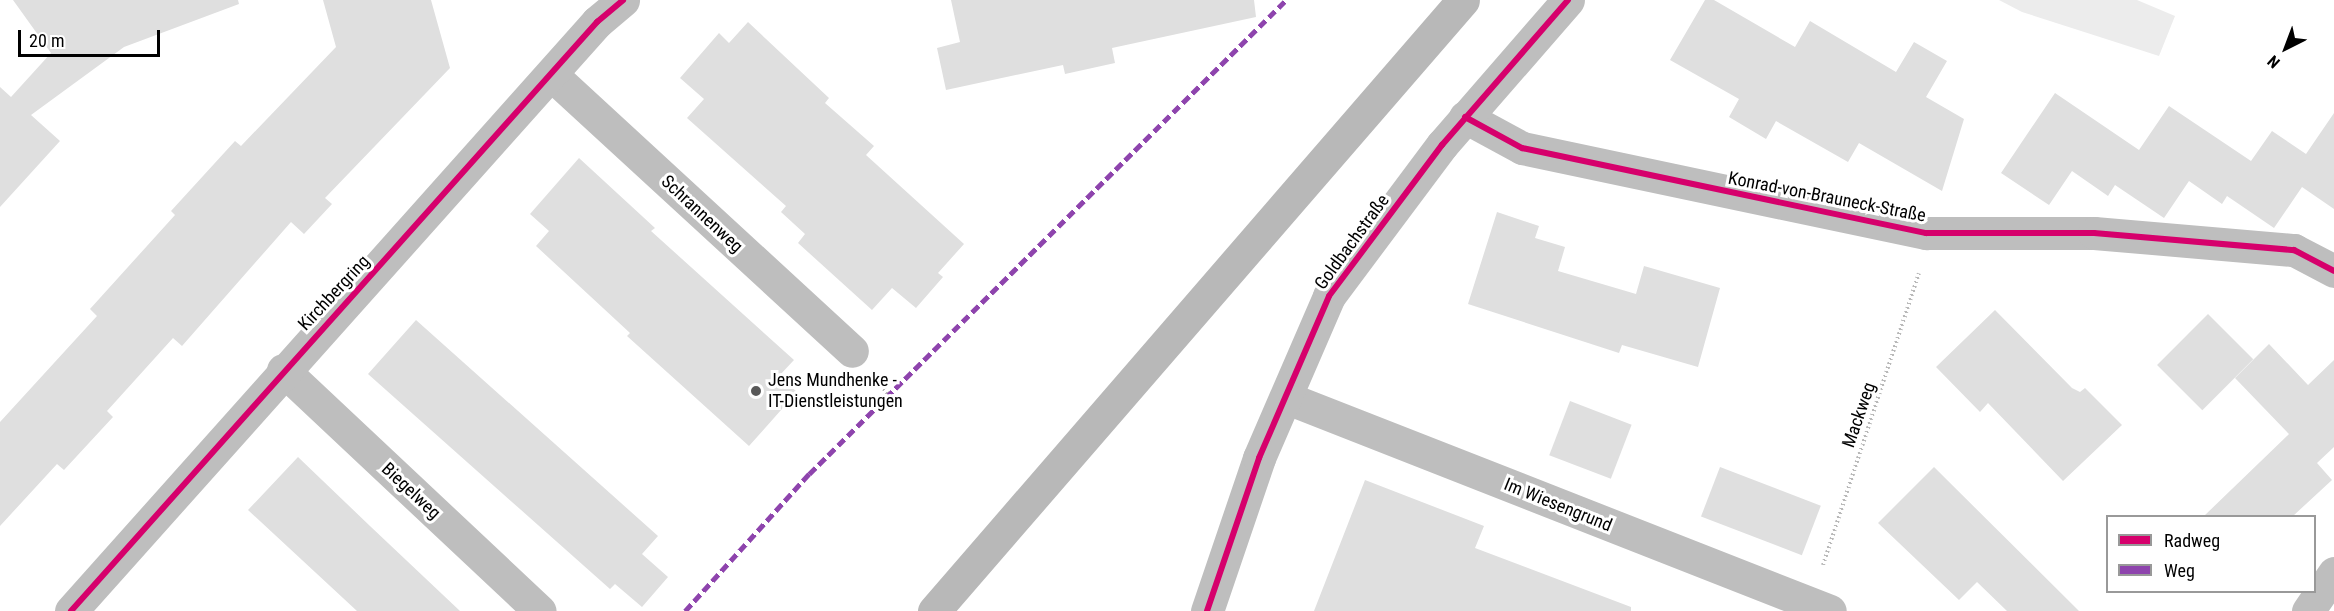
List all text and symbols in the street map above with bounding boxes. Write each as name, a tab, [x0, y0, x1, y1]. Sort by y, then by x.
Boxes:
scale bar	[21, 18, 164, 56]
north arrow	[2256, 18, 2316, 78]
text: 20 m	[29, 30, 64, 51]
text: N	[2264, 51, 2284, 72]
street label: Konrad-von-Brauneck-Straße	[1726, 167, 1928, 227]
street label: Schrannenweg	[657, 171, 747, 257]
street label: Goldbachstraße	[1310, 190, 1394, 294]
street label: Kirchbergring	[294, 251, 374, 335]
place label: Jens Mundhenke - IT-Dienstleistungen	[768, 370, 903, 412]
street label: Mackweg	[1838, 379, 1880, 451]
marker: Jens Mundhenke - IT-Dienstleistungen	[749, 384, 763, 398]
street label: Biegelweg	[377, 458, 445, 524]
street label: Im Wiesengrund	[1501, 474, 1615, 536]
legend	[2106, 515, 2316, 593]
text: Radweg	[2164, 530, 2220, 551]
text: Weg	[2164, 560, 2195, 581]

